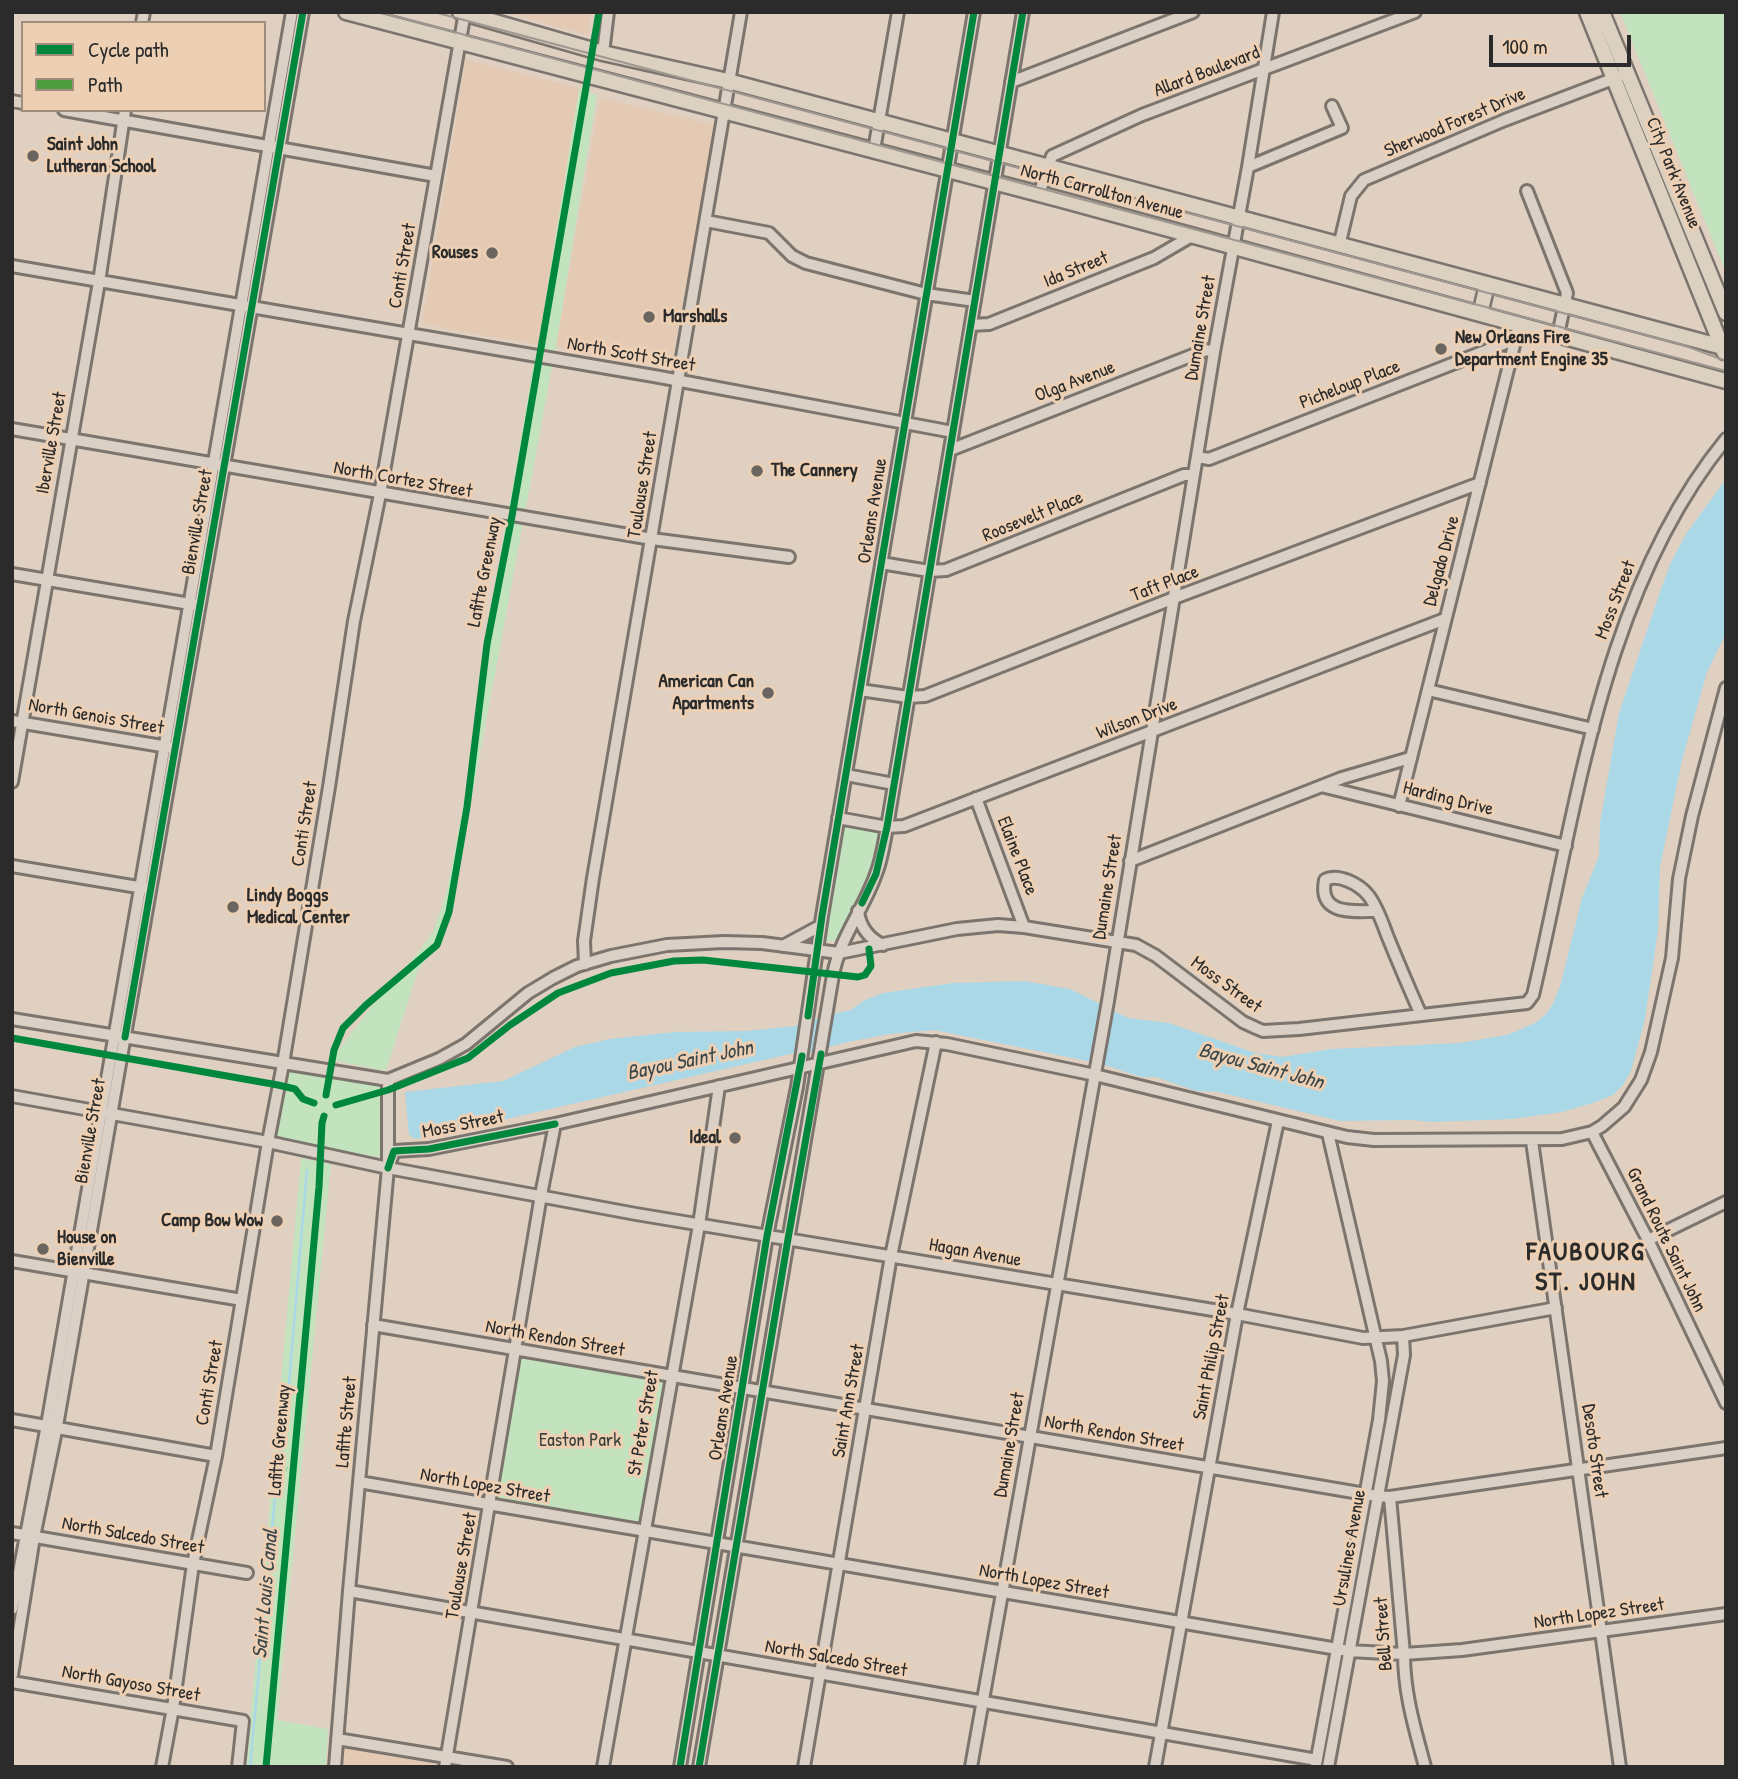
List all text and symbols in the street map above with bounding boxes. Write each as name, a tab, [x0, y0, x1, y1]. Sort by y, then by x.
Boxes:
legend	[21, 21, 266, 112]
scale bar	[1493, 21, 1635, 65]
text: 100 m	[1502, 32, 1548, 61]
text: Cycle path	[88, 35, 169, 64]
street label: Allard Boulevard	[1151, 41, 1263, 103]
text: Path	[88, 70, 122, 99]
street label: Sherwood Forest Drive	[1381, 83, 1529, 163]
street label: City Park Avenue	[1640, 114, 1706, 232]
place label: Saint John Lutheran School	[47, 134, 156, 178]
marker: Saint John Lutheran School	[25, 148, 41, 164]
street label: North Carrollton Avenue	[1018, 159, 1186, 225]
street label: Conti Street	[384, 222, 422, 310]
place label: Rouses	[432, 242, 478, 264]
marker: Rouses	[484, 245, 500, 261]
street label: Ida Street	[1040, 247, 1112, 293]
street label: Dumaine Street	[1181, 274, 1221, 382]
place label: Marshalls	[663, 306, 727, 328]
marker: Marshalls	[641, 309, 657, 325]
place label: New Orleans Fire Department Engine 35	[1455, 327, 1608, 371]
street label: North Scott Street	[565, 333, 697, 377]
marker: New Orleans Fire Department Engine 35	[1433, 341, 1449, 357]
street label: Picheloup Place	[1297, 355, 1403, 415]
street label: Olga Avenue	[1032, 356, 1118, 408]
street label: Iberville Street	[32, 390, 72, 496]
street label: Toulouse Street	[623, 430, 663, 540]
street label: North Cortez Street	[332, 457, 474, 503]
street label: Orleans Avenue	[853, 457, 893, 565]
place label: The Cannery	[771, 460, 858, 482]
marker: The Cannery	[749, 463, 765, 479]
street label: Bienville Street	[178, 468, 218, 576]
street label: Roosevelt Place	[979, 486, 1087, 548]
street label: Delgado Drive	[1419, 513, 1465, 609]
street label: Lafitte Greenway	[463, 515, 507, 629]
street label: Moss Street	[1591, 558, 1641, 642]
street label: Taft Place	[1128, 561, 1202, 607]
place label: American Can Apartments	[658, 671, 754, 715]
marker: American Can Apartments	[760, 685, 776, 701]
street label: Wilson Drive	[1093, 693, 1181, 745]
street label: North Genois Street	[27, 694, 165, 740]
street label: Harding Drive	[1400, 777, 1496, 821]
street label: Conti Street	[287, 780, 323, 868]
street label: Elaine Place	[992, 814, 1042, 898]
street label: Dumaine Street	[1088, 833, 1128, 941]
place label: Lindy Boggs Medical Center	[247, 885, 350, 929]
marker: Lindy Boggs Medical Center	[225, 899, 241, 915]
street label: Moss Street	[1186, 952, 1266, 1018]
water label: Bayou Saint John	[625, 1035, 755, 1087]
water label: Bayou Saint John	[1196, 1038, 1326, 1096]
street label: Bienville Street	[71, 1077, 111, 1185]
street label: Moss Street	[420, 1106, 506, 1144]
place label: Ideal	[689, 1127, 721, 1149]
marker: Ideal	[727, 1130, 743, 1146]
street label: Grand Route Saint John	[1621, 1164, 1711, 1316]
place label: Camp Bow Wow	[161, 1210, 263, 1232]
marker: Camp Bow Wow	[269, 1213, 285, 1229]
place label: House on Bienville	[57, 1227, 117, 1271]
street label: Hagan Avenue	[927, 1234, 1023, 1272]
district label: FAUBOURG ST. JOHN	[1528, 1237, 1644, 1298]
marker: House on Bienville	[35, 1241, 51, 1257]
street label: Saint Philip Street	[1189, 1292, 1235, 1422]
street label: North Rendon Street	[484, 1316, 626, 1362]
street label: Conti Street	[191, 1339, 229, 1427]
street label: Saint Ann Street	[828, 1342, 870, 1460]
street label: Orleans Avenue	[704, 1354, 744, 1462]
street label: St Peter Street	[624, 1369, 664, 1477]
street label: Lafitte Street	[332, 1376, 362, 1468]
street label: Lafitte Greenway	[264, 1383, 296, 1497]
street label: Dumaine Street	[990, 1391, 1030, 1499]
street label: Desoto Street	[1576, 1403, 1612, 1499]
street label: North Rendon Street	[1043, 1411, 1185, 1457]
park label: Easton Park	[539, 1430, 621, 1452]
street label: North Lopez Street	[418, 1463, 552, 1509]
street label: Ursulines Avenue	[1329, 1488, 1371, 1608]
street label: Toulouse Street	[441, 1511, 483, 1621]
street label: North Salcedo Street	[60, 1512, 206, 1560]
water label: Saint Louis Canal	[248, 1528, 284, 1660]
street label: North Lopez Street	[977, 1559, 1111, 1605]
street label: North Lopez Street	[1532, 1594, 1666, 1634]
street label: Bell Street	[1370, 1596, 1398, 1672]
street label: North Salcedo Street	[763, 1635, 909, 1683]
street label: North Gayoso Street	[60, 1661, 202, 1707]

